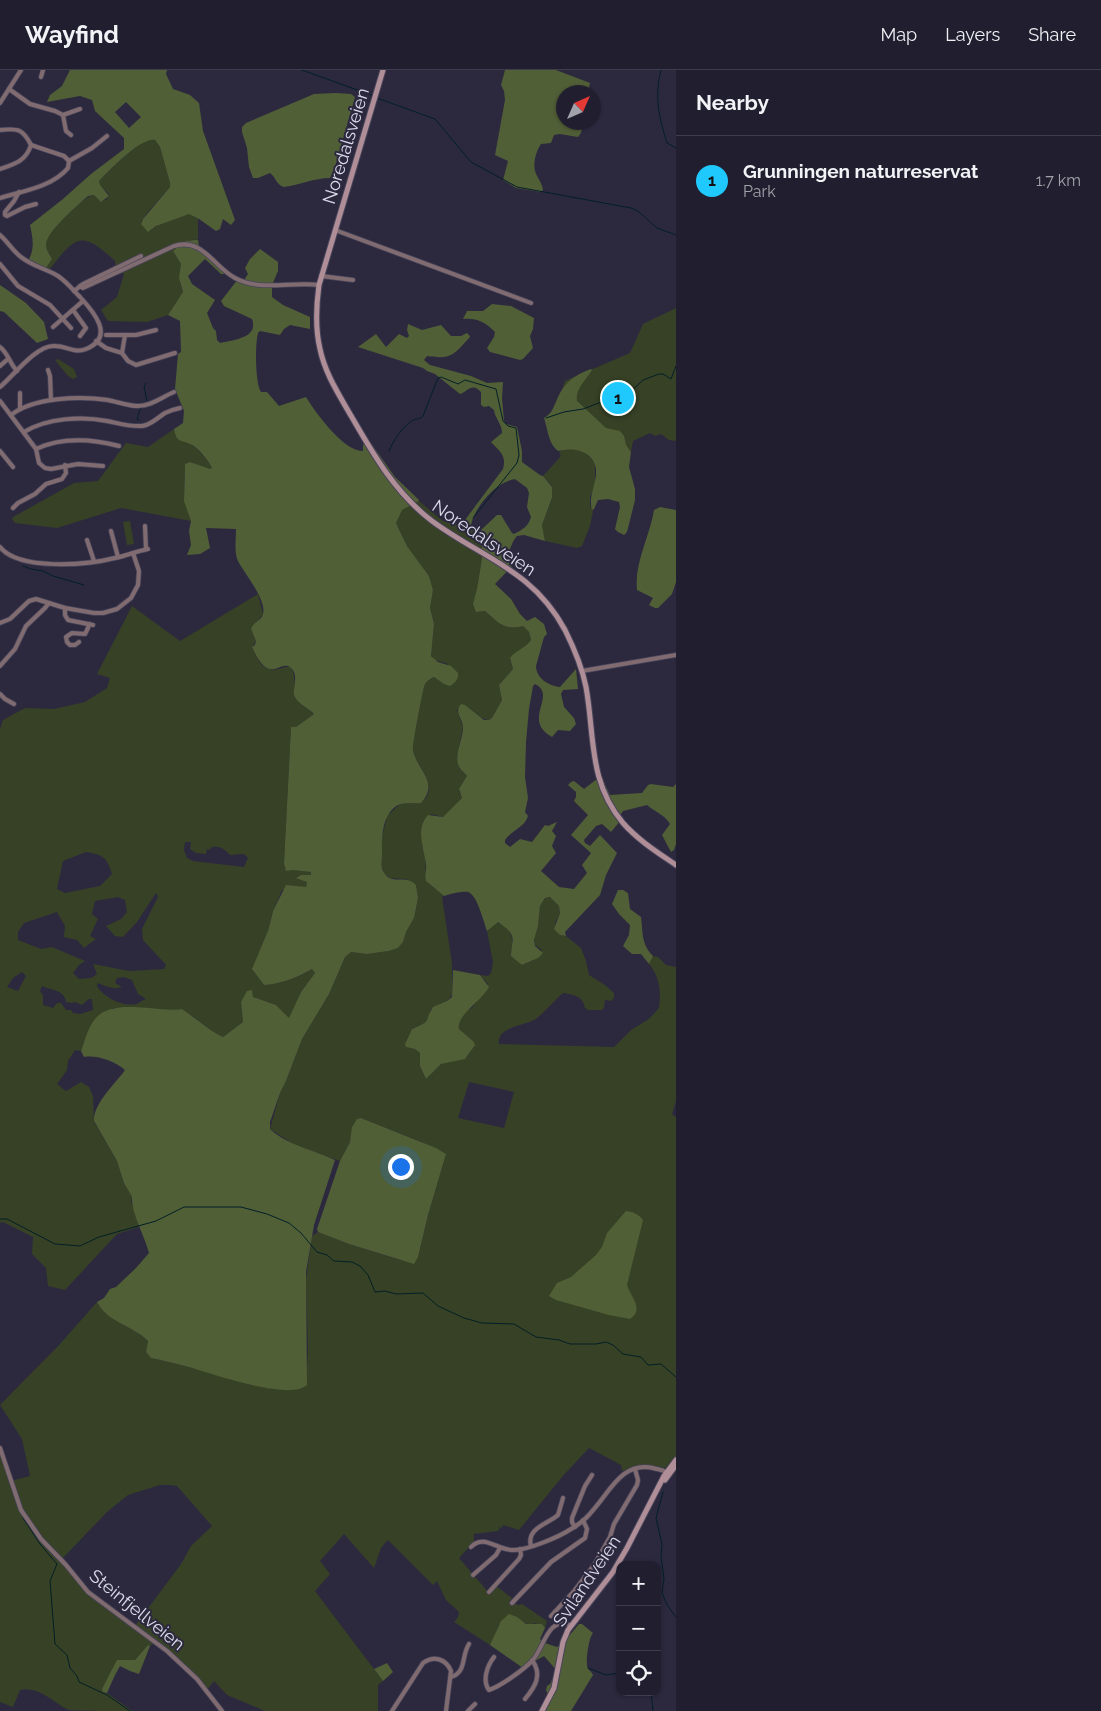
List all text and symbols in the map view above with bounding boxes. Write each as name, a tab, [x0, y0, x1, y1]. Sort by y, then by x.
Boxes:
text: Wayfind	[25, 20, 119, 49]
text: Map	[881, 24, 917, 45]
text: Layers	[945, 24, 1000, 45]
text: Share	[1028, 24, 1076, 45]
street label: Noredalsveien	[318, 85, 373, 206]
north arrow	[556, 85, 601, 130]
text: Nearby	[696, 90, 769, 115]
text: Grunningen naturreservat	[743, 160, 978, 182]
text: 1	[708, 171, 716, 190]
text: 1.7 km	[1036, 171, 1081, 190]
text: Park	[743, 182, 776, 201]
pin: 1	[602, 379, 634, 417]
street label: Noredalsveien	[429, 495, 540, 580]
your location	[388, 1154, 414, 1180]
street label: Svilandveien	[548, 1531, 625, 1630]
map controls	[616, 1561, 661, 1696]
button: +	[616, 1561, 661, 1606]
street label: Steinfjellveien	[85, 1565, 189, 1654]
button: −	[616, 1606, 661, 1651]
button: locate	[616, 1651, 661, 1696]

